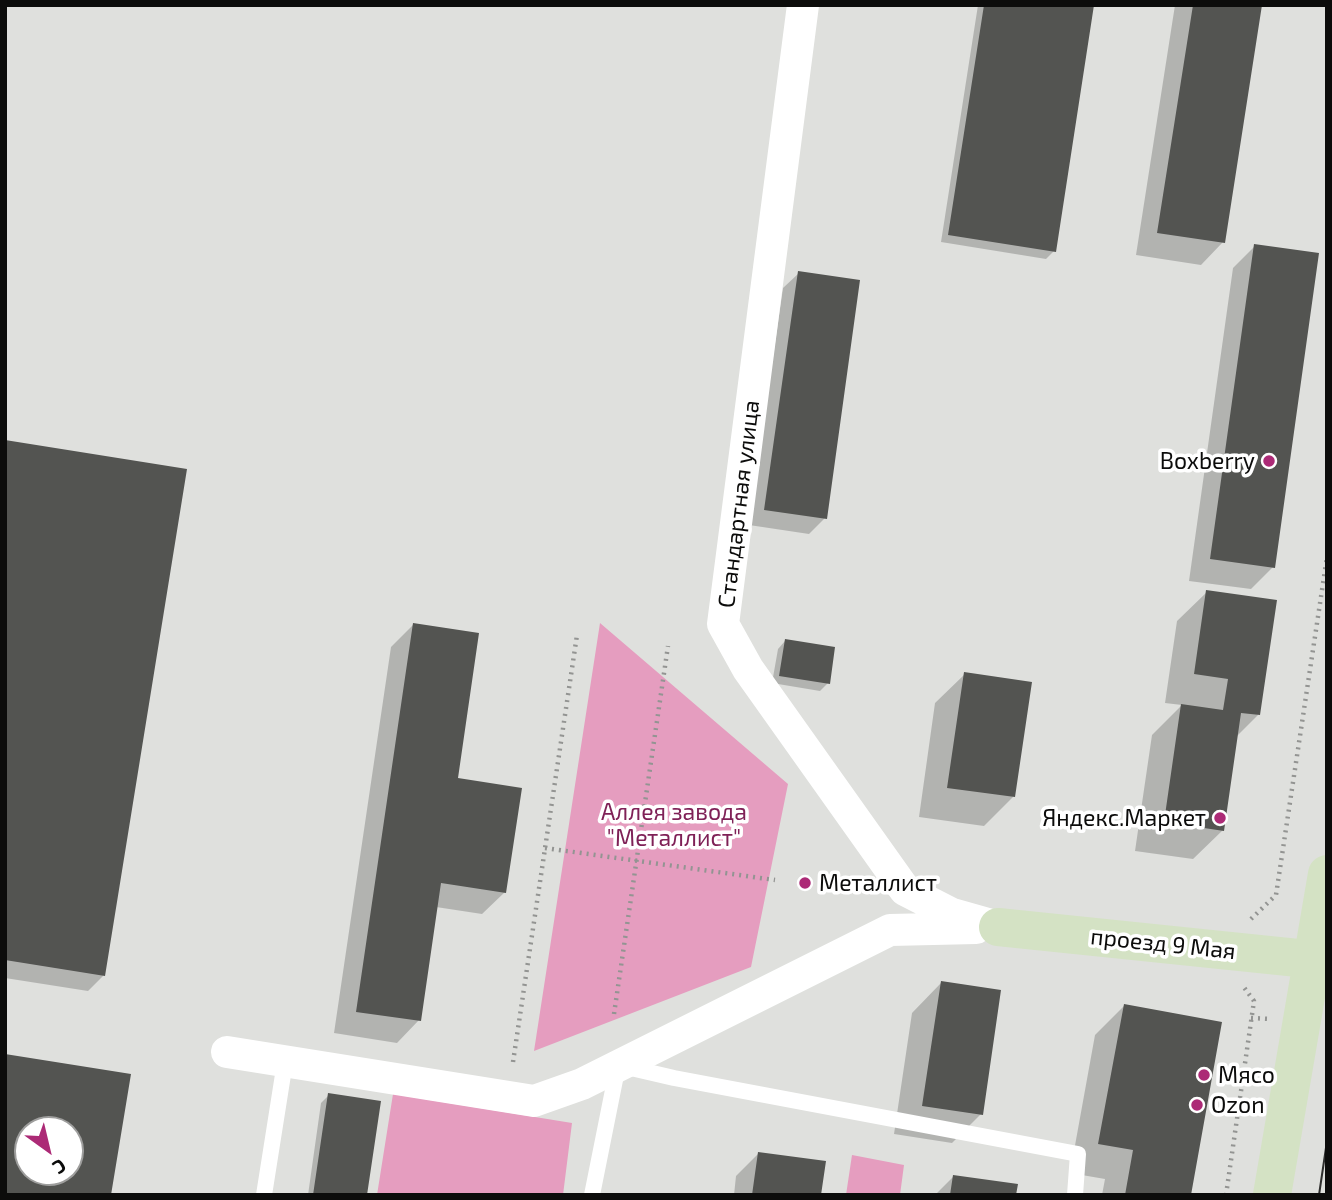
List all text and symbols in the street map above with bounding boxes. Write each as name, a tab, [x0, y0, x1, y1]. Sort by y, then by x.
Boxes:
street label: Стандартная улица	[713, 398, 765, 610]
place label: Boxberry	[1160, 447, 1255, 475]
marker: Boxberry	[1261, 453, 1277, 469]
park label: Аллея завода "Металлист"	[601, 798, 747, 852]
place label: Яндекс.Маркет	[1042, 804, 1206, 832]
marker: Яндекс.Маркет	[1212, 810, 1228, 826]
place label: Металлист	[819, 869, 937, 897]
marker: Металлист	[797, 875, 813, 891]
street label: проезд 9 Мая	[1089, 923, 1237, 965]
place label: Мясо	[1218, 1061, 1275, 1089]
marker: Мясо	[1196, 1067, 1212, 1083]
place label: Ozon	[1211, 1091, 1264, 1119]
marker: Ozon	[1189, 1097, 1205, 1113]
north arrow	[14, 1116, 84, 1186]
text: С	[49, 1155, 71, 1180]

